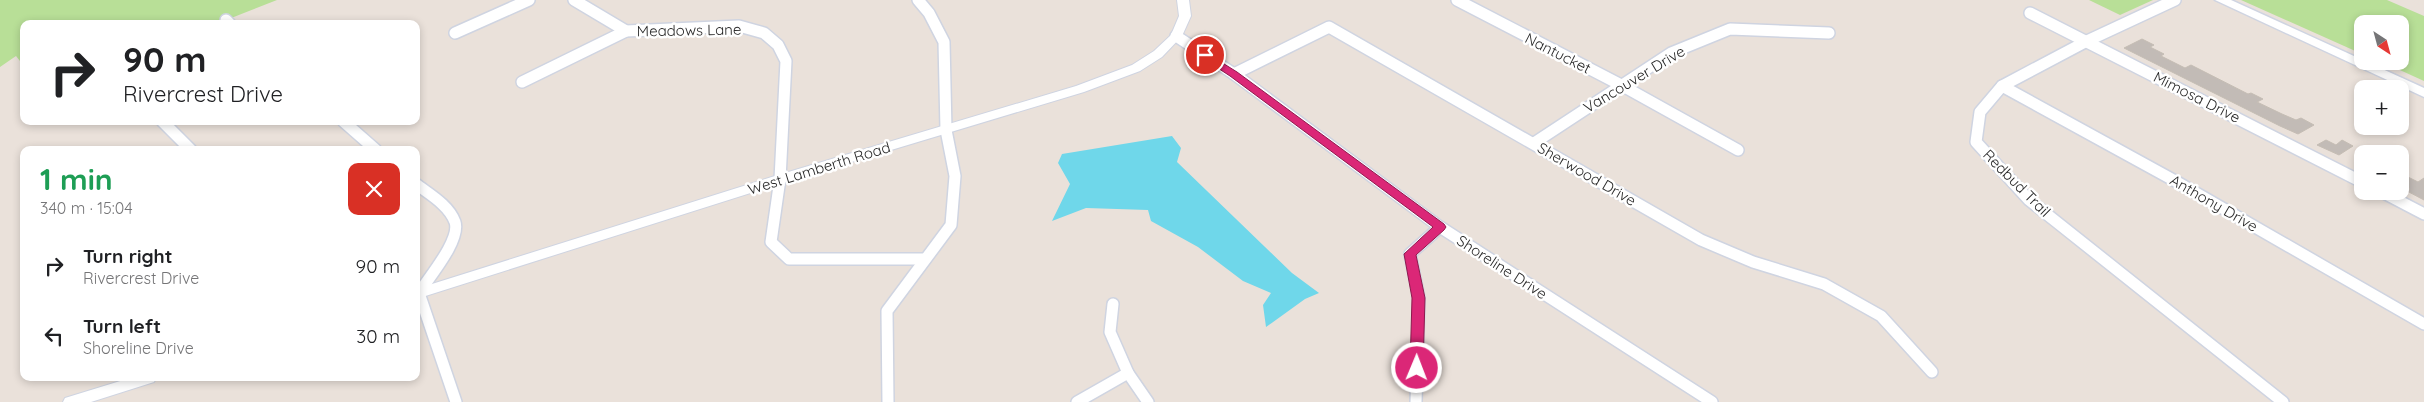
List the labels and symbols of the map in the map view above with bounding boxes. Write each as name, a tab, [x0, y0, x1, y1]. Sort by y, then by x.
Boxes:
north arrow	[2354, 15, 2409, 70]
street label: Meadows Lane	[636, 20, 742, 40]
street label: Nantucket	[1522, 28, 1594, 78]
pin	[1184, 34, 1226, 76]
street label: Vancouver Drive	[1580, 41, 1688, 117]
street label: Mimosa Drive	[2150, 67, 2244, 127]
street label: West Lamberth Road	[745, 137, 893, 199]
street label: Sherwood Drive	[1534, 138, 1640, 210]
street label: Redbud Trail	[1979, 145, 2055, 221]
street label: Anthony Drive	[2167, 170, 2261, 236]
street label: Shoreline Drive	[1453, 231, 1551, 303]
position arrow	[1390, 341, 1442, 393]

